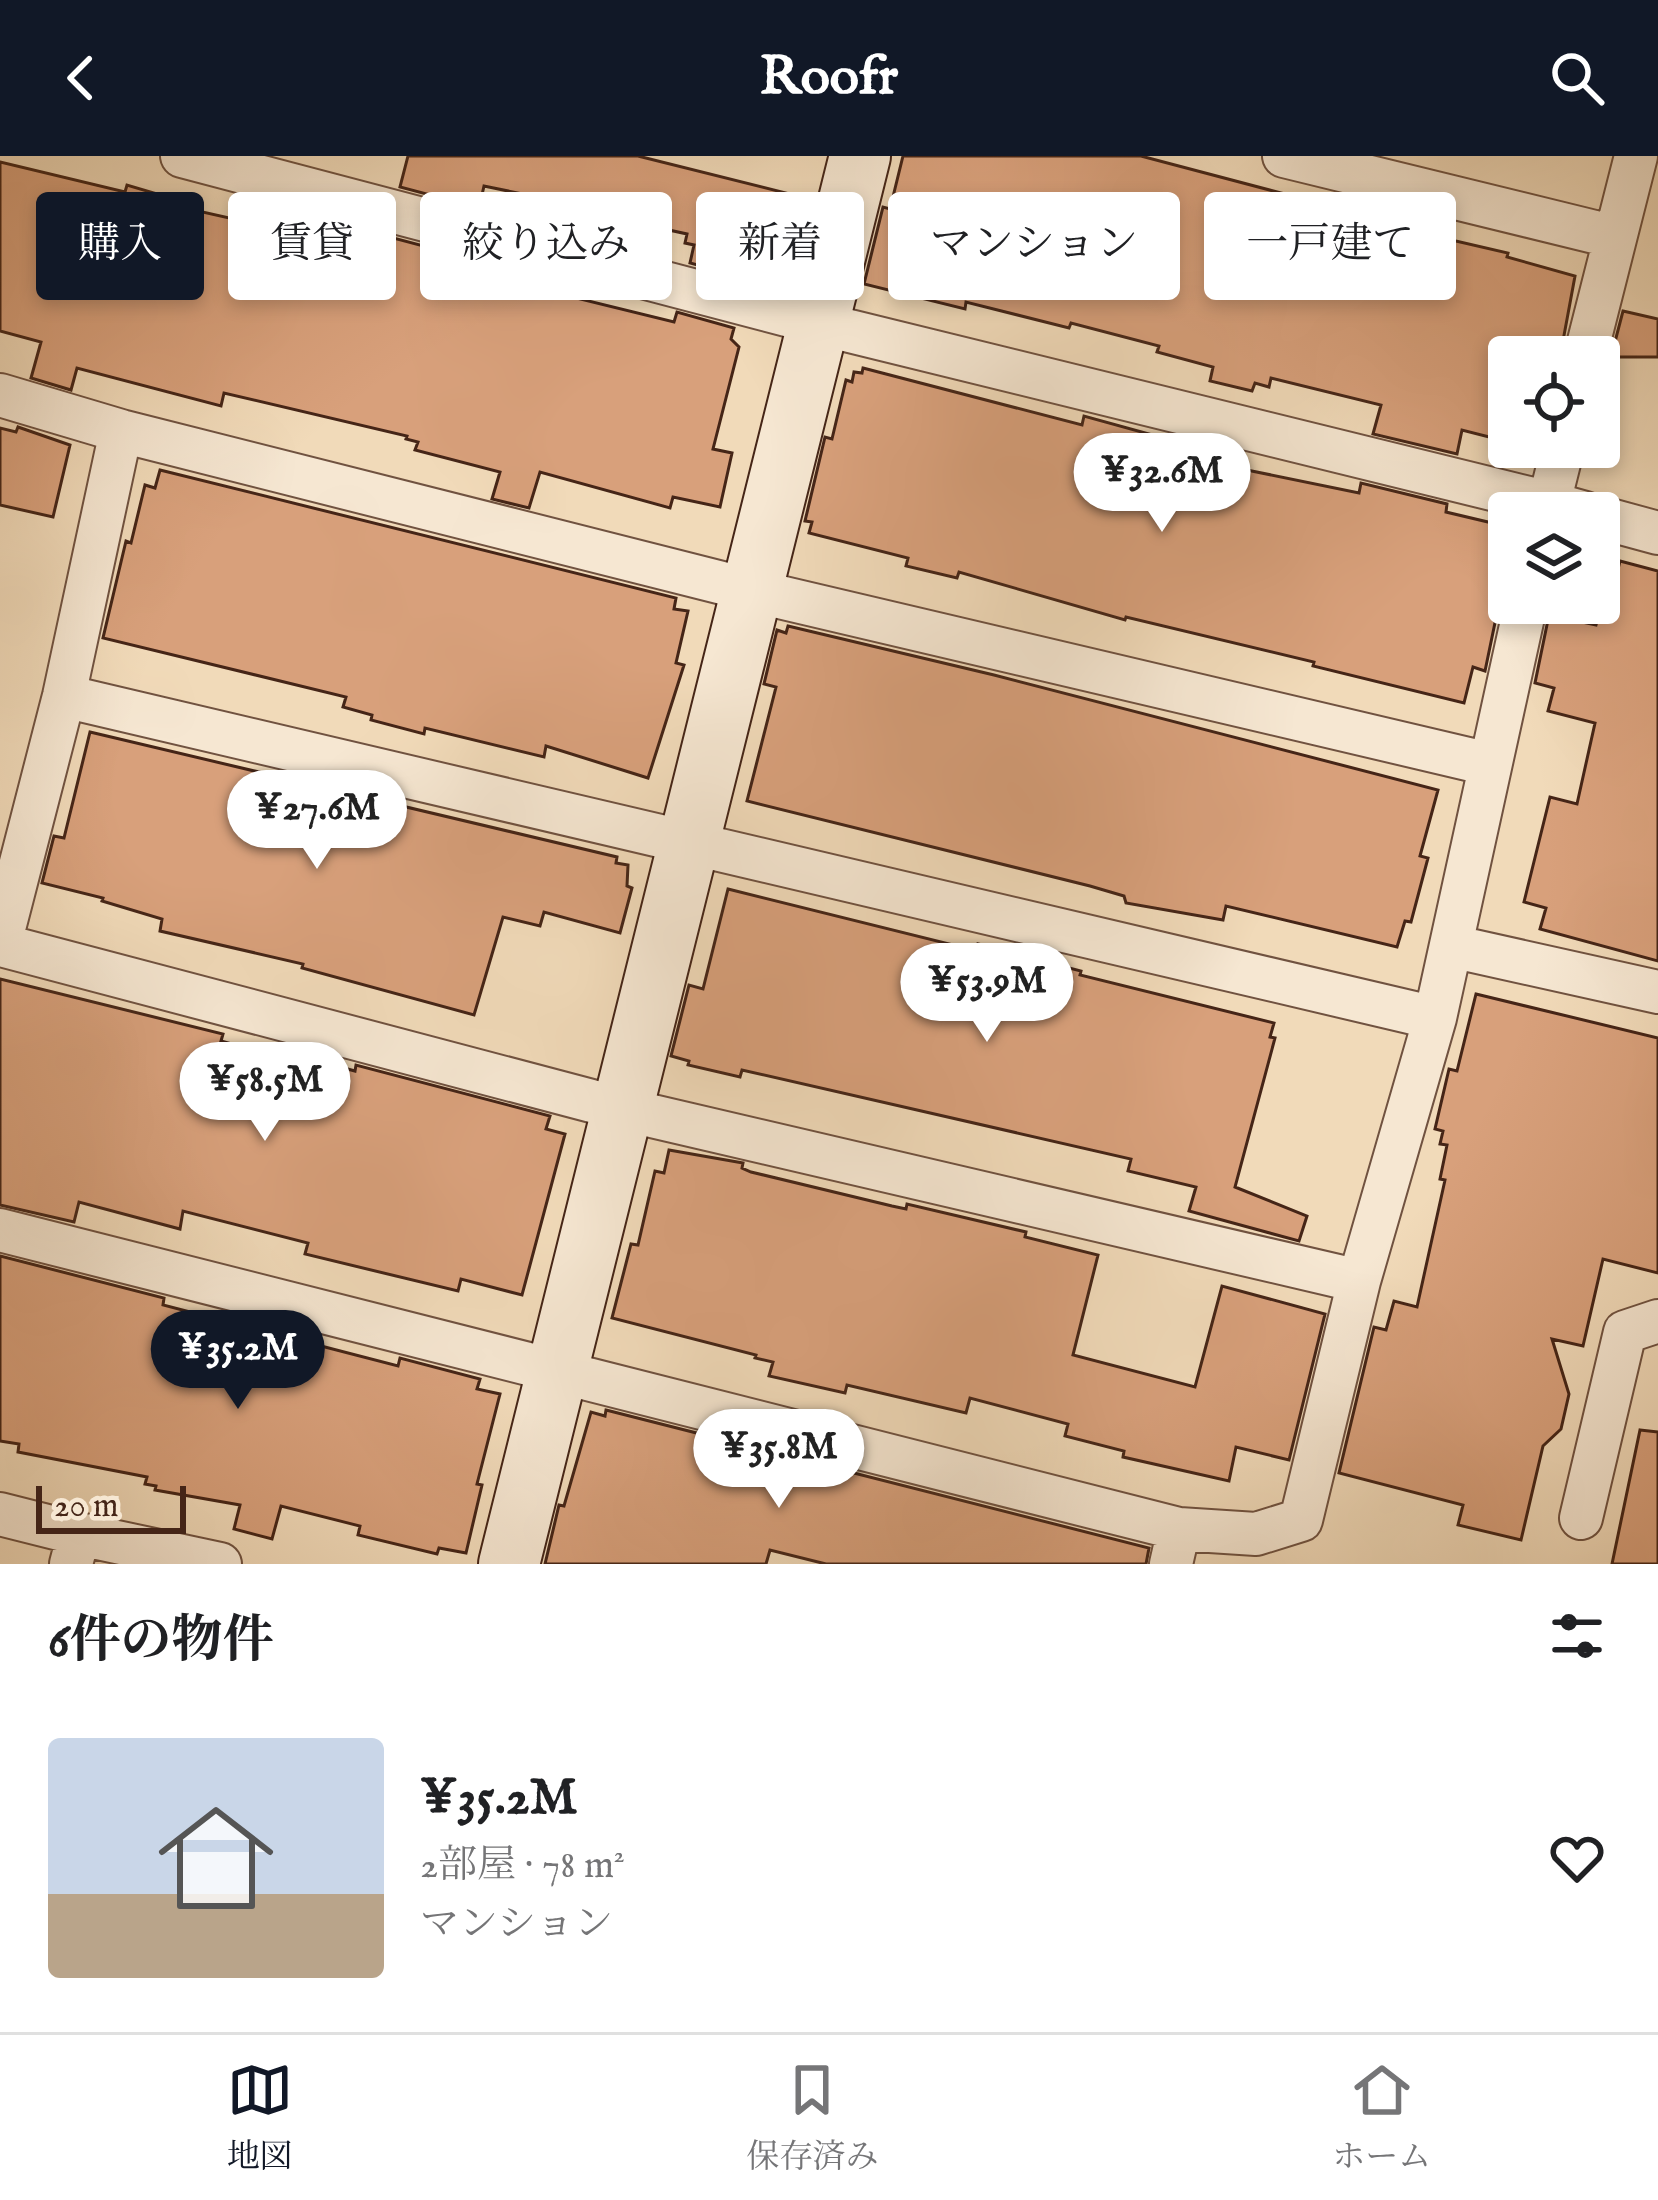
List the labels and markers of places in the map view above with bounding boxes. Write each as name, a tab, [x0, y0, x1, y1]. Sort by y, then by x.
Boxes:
pin: ¥32.6M	[1064, 433, 1260, 535]
pin: ¥27.6M	[219, 770, 415, 872]
pin: ¥53.9M	[889, 943, 1085, 1045]
pin: ¥58.5M	[167, 1042, 363, 1144]
pin: ¥35.2M	[140, 1310, 336, 1412]
pin: ¥35.8M	[681, 1409, 877, 1511]

